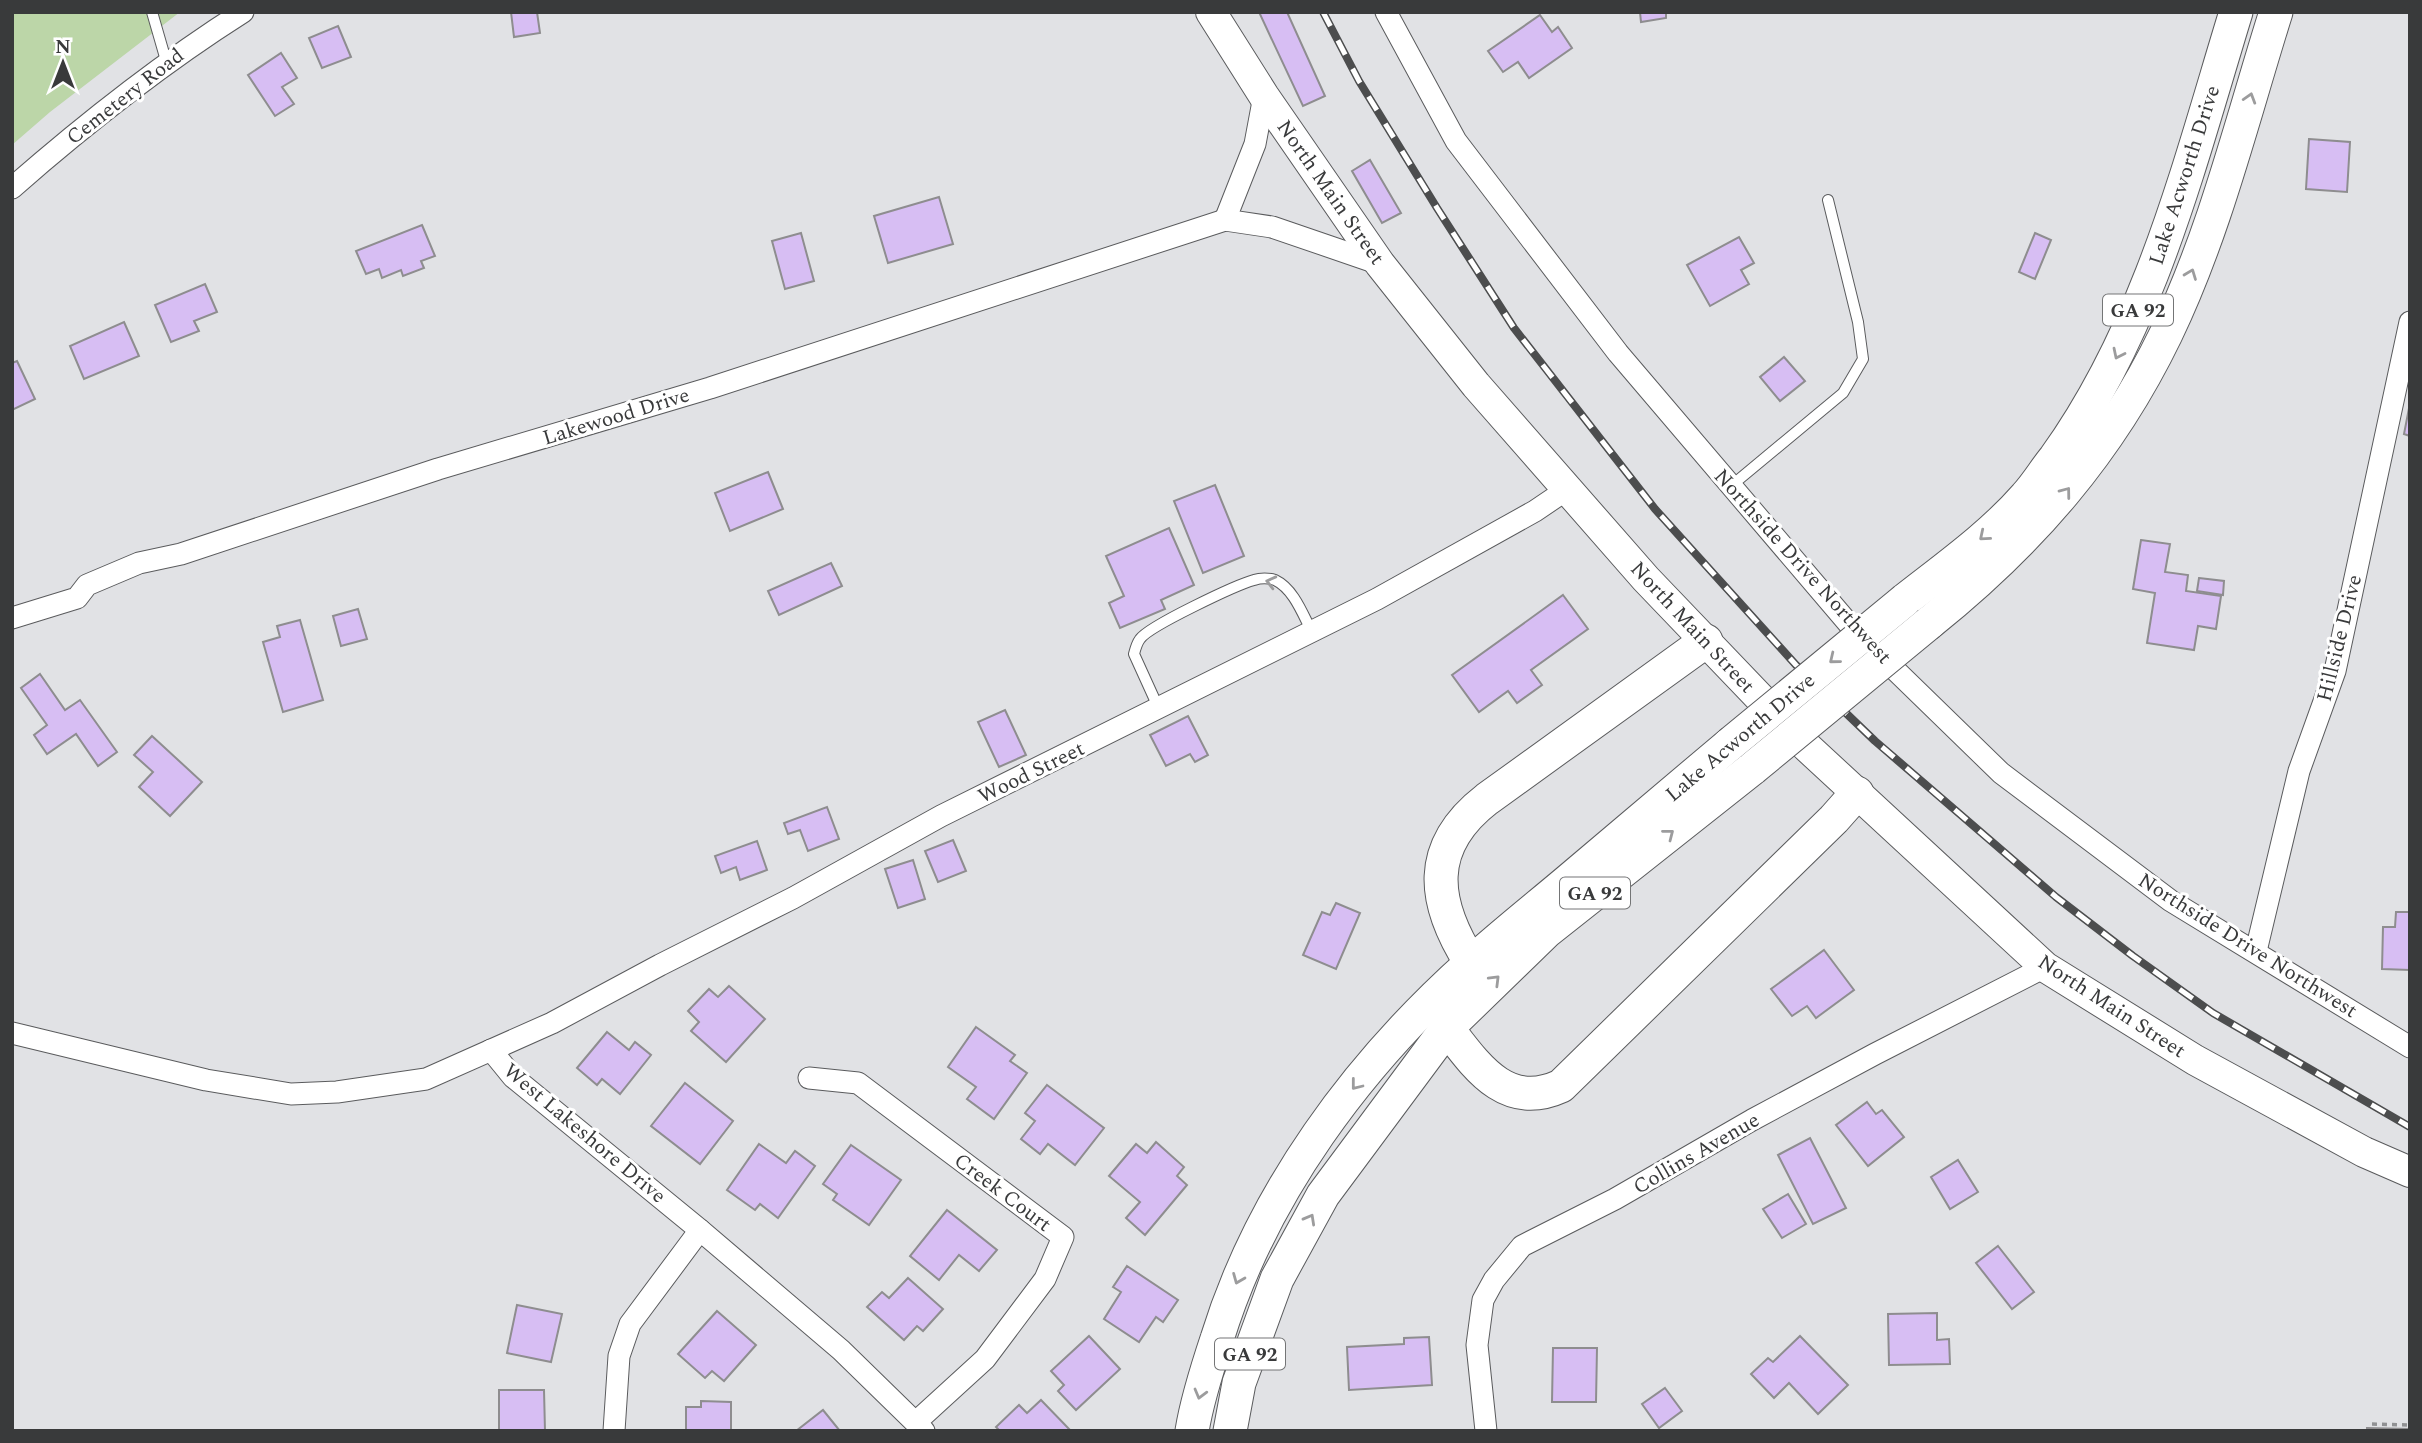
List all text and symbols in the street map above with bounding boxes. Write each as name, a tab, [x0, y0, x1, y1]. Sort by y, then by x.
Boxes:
north arrow	[28, 28, 98, 98]
text: N	[55, 33, 71, 62]
street label: Cemetery Road	[60, 40, 192, 153]
street label: Lake Acworth Drive	[2141, 81, 2229, 269]
one-way arrow	[2241, 93, 2256, 105]
street label: North Main Street	[1268, 113, 1392, 272]
one-way arrow	[2183, 269, 2197, 281]
road number: GA 92	[2103, 294, 2173, 326]
one-way arrow	[2112, 347, 2126, 359]
street label: Lakewood Drive	[539, 379, 694, 454]
street label: Northside Drive Northwest	[1705, 462, 1899, 672]
one-way arrow	[2058, 487, 2070, 499]
one-way arrow	[1979, 528, 1992, 540]
street label: North Main Street	[1622, 554, 1762, 701]
street label: Hillside Drive	[2309, 571, 2371, 705]
one-way arrow	[1266, 576, 1278, 590]
one-way arrow	[1829, 650, 1841, 663]
street label: Lake Acworth Drive	[1659, 665, 1823, 810]
street label: Wood Street	[973, 733, 1090, 813]
one-way arrow	[1661, 830, 1674, 842]
street label: Northside Drive Northwest	[2131, 865, 2364, 1027]
road number: GA 92	[1560, 878, 1630, 908]
street label: North Main Street	[2031, 947, 2192, 1067]
one-way arrow	[1487, 976, 1499, 988]
street label: West Lakeshore Drive	[496, 1056, 673, 1212]
one-way arrow	[1351, 1077, 1364, 1090]
street label: Collins Avenue	[1627, 1105, 1766, 1203]
street label: Creek Court	[947, 1145, 1058, 1240]
one-way arrow	[1301, 1214, 1315, 1226]
one-way arrow	[1233, 1272, 1247, 1284]
road number: GA 92	[1215, 1338, 1285, 1370]
one-way arrow	[1194, 1388, 1208, 1400]

